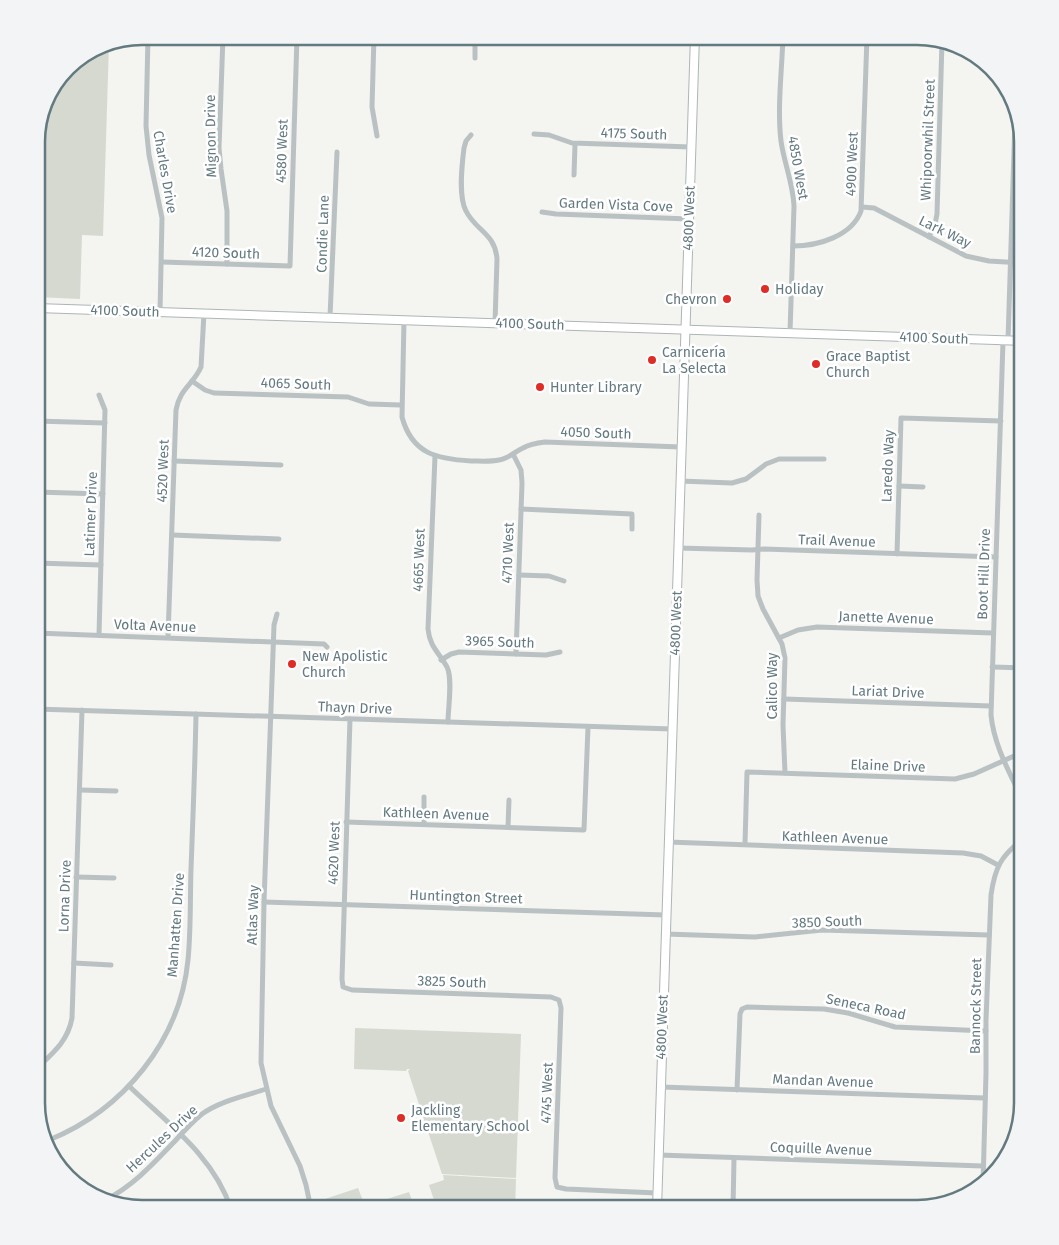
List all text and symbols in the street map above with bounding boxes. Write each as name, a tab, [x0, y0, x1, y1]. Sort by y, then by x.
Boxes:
street label: Whipoorwhil Street	[917, 78, 939, 201]
street label: Mignon Drive	[202, 94, 220, 178]
street label: 4580 West	[272, 118, 292, 183]
street label: 4175 South	[600, 124, 668, 144]
street label: Charles Drive	[149, 129, 181, 215]
street label: 4900 West	[842, 131, 862, 197]
street label: 4850 West	[784, 135, 812, 202]
street label: 4800 West	[679, 184, 699, 251]
street label: Condie Lane	[313, 195, 333, 273]
street label: Garden Vista Cove	[559, 195, 673, 215]
street label: Lark Way	[916, 212, 974, 252]
street label: 4120 South	[192, 243, 260, 263]
place label: Holiday	[775, 281, 824, 298]
marker: Holiday	[759, 283, 771, 295]
place label: Chevron	[665, 291, 717, 308]
marker: Chevron	[721, 293, 733, 305]
street label: 4100 South	[90, 301, 160, 321]
street label: 4100 South	[495, 314, 565, 334]
street label: 4100 South	[899, 328, 969, 348]
place label: Carnicería La Selecta	[662, 344, 726, 377]
place label: Grace Baptist Church	[826, 348, 911, 381]
marker: Carnicería La Selecta	[646, 354, 658, 366]
marker: Grace Baptist Church	[810, 358, 822, 370]
street label: 4065 South	[260, 374, 332, 394]
place label: Hunter Library	[550, 379, 642, 396]
marker: Hunter Library	[534, 381, 546, 393]
street label: 4050 South	[560, 423, 632, 443]
street label: Laredo Way	[878, 429, 898, 503]
street label: 4520 West	[153, 438, 173, 503]
street label: Latimer Drive	[81, 471, 101, 557]
street label: 4710 West	[498, 521, 518, 584]
street label: 4665 West	[409, 527, 429, 592]
street label: Boot Hill Drive	[974, 528, 994, 620]
street label: Trail Avenue	[798, 531, 876, 551]
street label: 4800 West	[666, 589, 686, 656]
street label: Janette Avenue	[838, 608, 934, 628]
street label: Volta Avenue	[113, 616, 197, 636]
street label: 3965 South	[465, 632, 535, 652]
place label: New Apolistic Church	[302, 648, 388, 681]
street label: Calico Way	[764, 652, 781, 719]
marker: New Apolistic Church	[286, 658, 298, 670]
street label: Lariat Drive	[851, 682, 925, 702]
street label: Thayn Drive	[317, 698, 393, 718]
street label: Elaine Drive	[850, 756, 926, 776]
street label: Kathleen Avenue	[382, 804, 490, 824]
street label: 4620 West	[324, 820, 344, 885]
street label: Kathleen Avenue	[781, 828, 889, 848]
street label: Lorna Drive	[55, 859, 75, 933]
street label: Manhatten Drive	[164, 872, 188, 978]
street label: Atlas Way	[243, 885, 263, 945]
street label: Huntington Street	[409, 887, 524, 908]
street label: 3850 South	[791, 912, 863, 932]
street label: Bannock Street	[967, 957, 985, 1054]
street label: 3825 South	[417, 972, 487, 992]
street label: Seneca Road	[824, 990, 908, 1024]
street label: 4800 West	[652, 993, 672, 1060]
street label: 4745 West	[537, 1061, 557, 1124]
street label: Mandan Avenue	[772, 1071, 874, 1091]
street label: Hercules Drive	[123, 1102, 201, 1176]
place label: Jackling Elementary School	[411, 1102, 529, 1135]
marker: Jackling Elementary School	[395, 1112, 407, 1124]
street label: Coquille Avenue	[770, 1139, 872, 1159]

